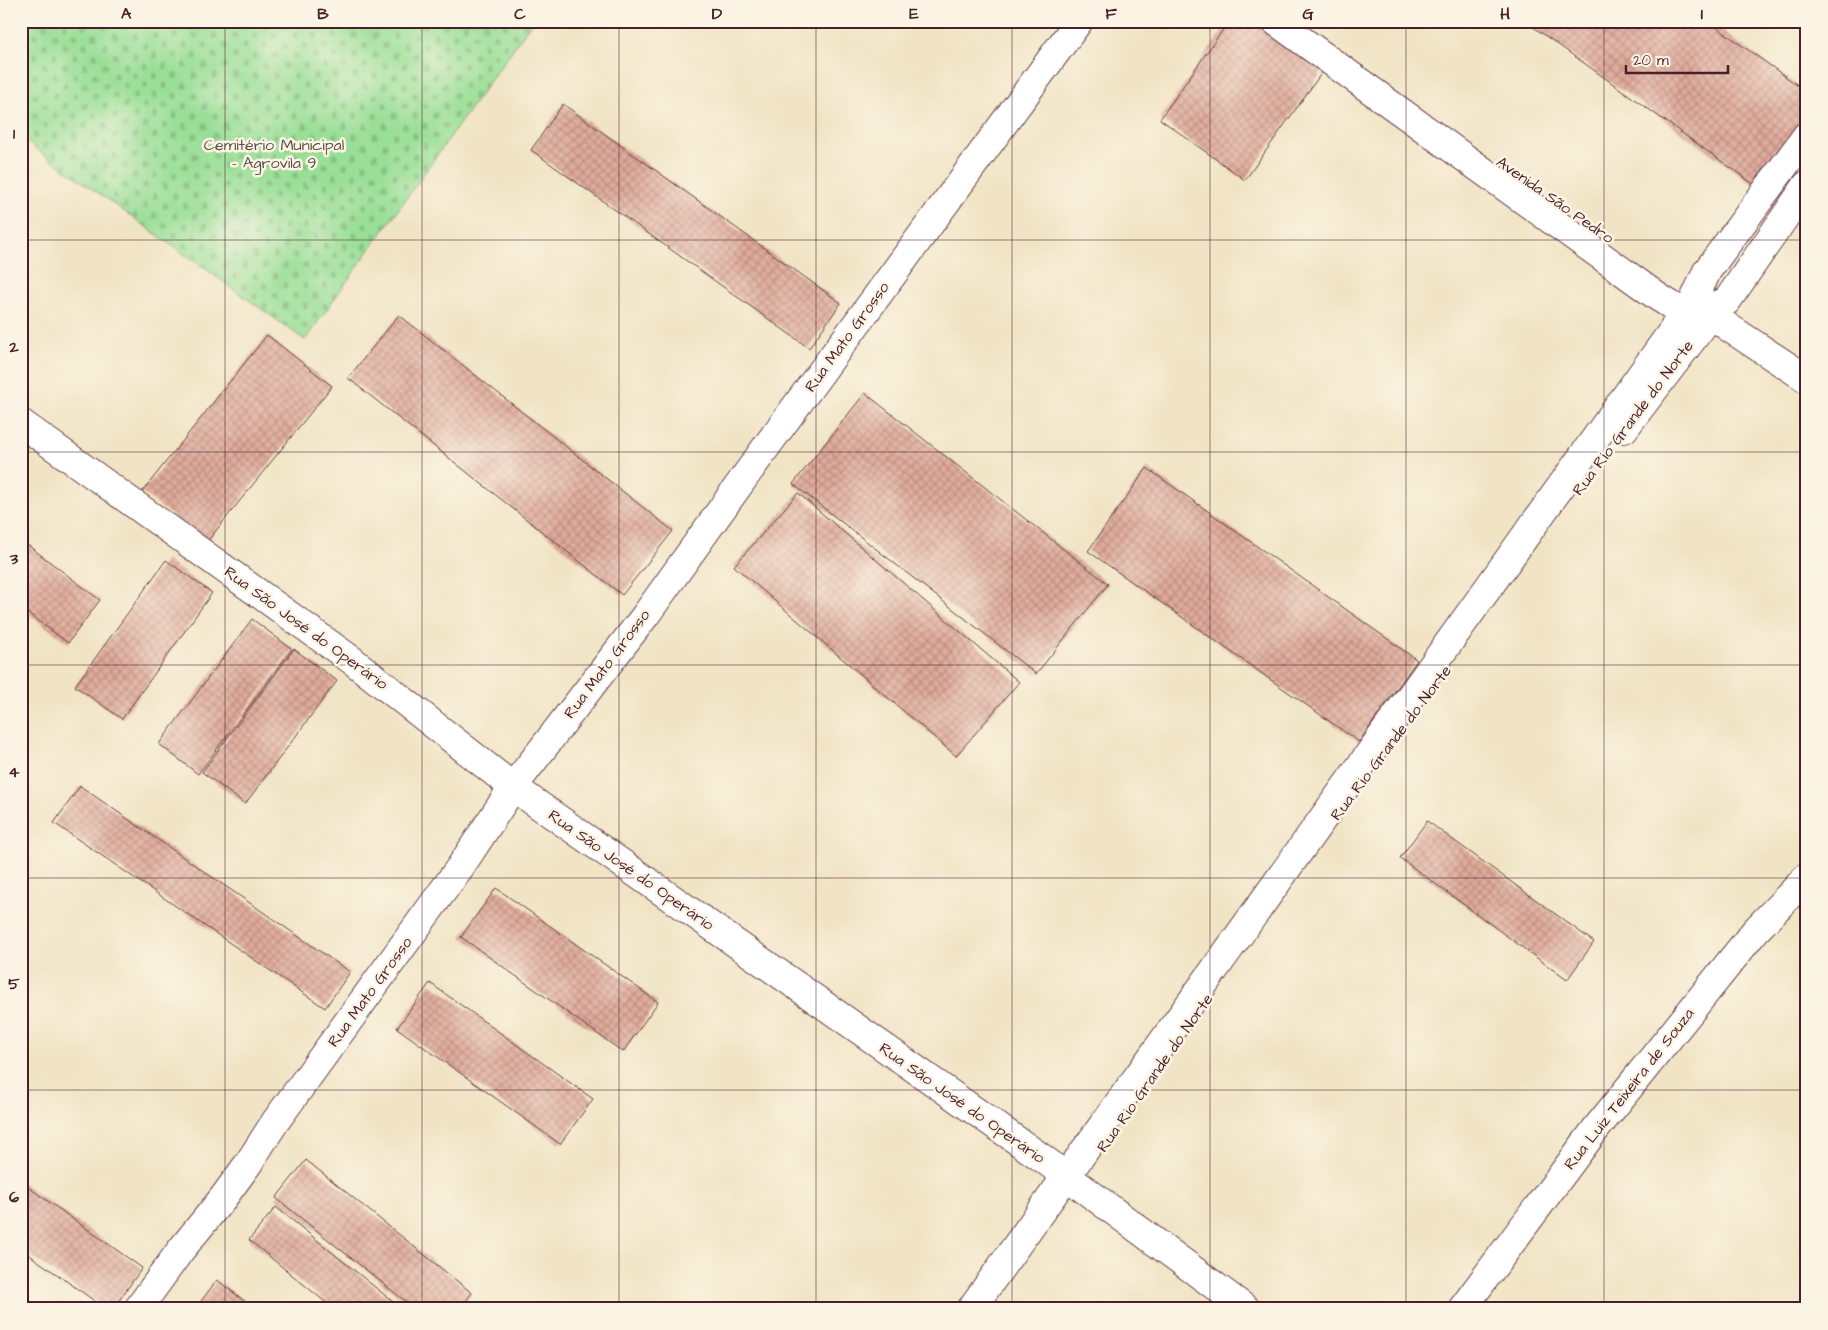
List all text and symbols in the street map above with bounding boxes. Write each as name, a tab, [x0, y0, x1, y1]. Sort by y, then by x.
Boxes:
text: A	[121, 3, 132, 25]
text: B	[317, 3, 329, 25]
text: C	[514, 3, 526, 25]
text: D	[712, 3, 723, 25]
text: E	[909, 3, 919, 25]
text: F	[1105, 3, 1117, 25]
text: G	[1302, 3, 1314, 25]
text: H	[1500, 3, 1510, 25]
text: I	[1701, 3, 1703, 25]
scale bar	[1626, 42, 1728, 74]
text: 20 m	[1633, 50, 1669, 71]
text: 1	[13, 123, 16, 145]
park label: Cemitério Municipal - Agrovila 9	[204, 134, 344, 175]
street label: Avenida São Pedro	[1492, 151, 1618, 249]
street label: Rua Mato Grosso	[800, 277, 894, 397]
text: 2	[8, 336, 19, 358]
street label: Rua Rio Grande do Norte	[1567, 336, 1699, 500]
text: 3	[9, 548, 19, 570]
street label: Rua São José do Operário	[220, 561, 392, 695]
street label: Rua Mato Grosso	[559, 605, 655, 723]
street label: Rua Rio Grande do Norte	[1325, 661, 1457, 825]
text: 4	[9, 761, 20, 783]
street label: Rua São José do Operário	[544, 804, 718, 936]
street label: Rua Mato Grosso	[323, 932, 417, 1052]
text: 5	[8, 973, 20, 995]
street label: Rua Rio Grande do Norte	[1092, 989, 1218, 1157]
street label: Rua Luiz Teixeira de Souza	[1559, 1004, 1699, 1174]
street label: Rua São José do Operário	[875, 1037, 1049, 1169]
text: 6	[9, 1186, 19, 1208]

